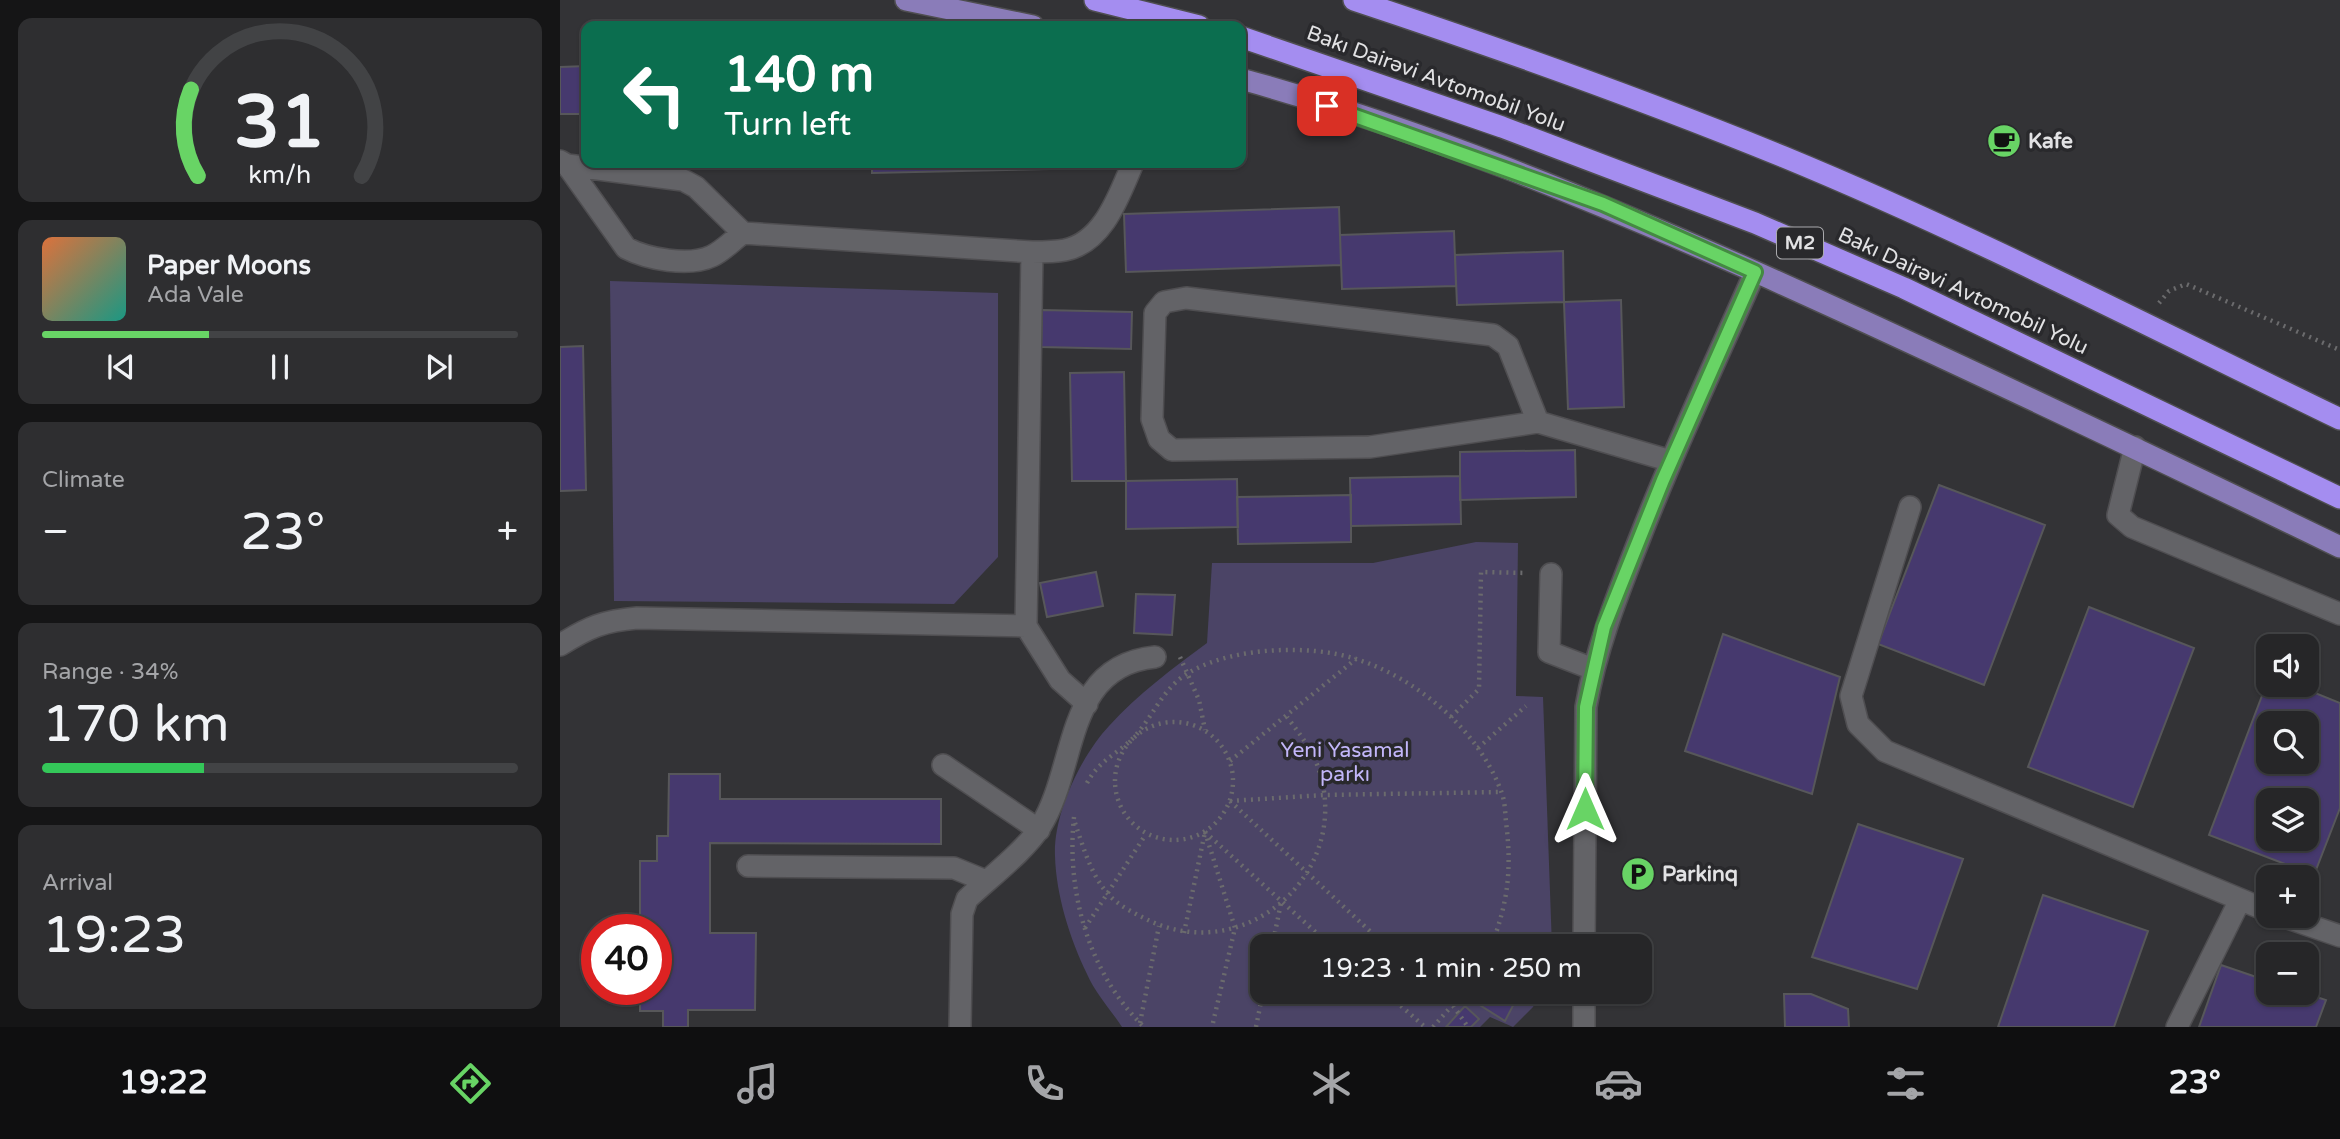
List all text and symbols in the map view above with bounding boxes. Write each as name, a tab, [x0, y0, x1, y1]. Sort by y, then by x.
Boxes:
street label: Bakı Dairəvi Avtomobil Yolu	[1303, 21, 1569, 137]
text: 140 m	[724, 46, 874, 105]
icon: left	[609, 49, 700, 140]
pin	[1297, 76, 1357, 136]
text: 31	[234, 79, 326, 167]
icon: arrive	[1308, 87, 1346, 125]
text: Turn left	[724, 106, 851, 144]
cafe icon: Kafe	[1985, 122, 2023, 160]
place label: Kafe	[2028, 129, 2073, 154]
text: km/h	[249, 160, 311, 190]
street label: Bakı Dairəvi Avtomobil Yolu	[1834, 222, 2092, 360]
road number: M2	[1777, 228, 1823, 258]
text: Paper Moons	[147, 250, 311, 281]
text: Ada Vale	[147, 281, 244, 309]
icon: previous	[102, 348, 140, 386]
icon: pause	[261, 348, 299, 386]
icon: next	[420, 348, 458, 386]
text: Climate	[42, 466, 125, 494]
text: 23°	[240, 501, 325, 564]
text: −	[42, 509, 69, 555]
text: +	[497, 509, 518, 555]
map controls	[2256, 634, 2319, 1005]
button: sound	[2256, 634, 2319, 697]
text: Range · 34%	[42, 658, 178, 686]
text: 170 km	[42, 693, 230, 756]
button: search	[2256, 711, 2319, 774]
park label: Yeni Yasamal parkı	[1281, 738, 1409, 787]
position arrow	[1548, 772, 1622, 846]
button: layers	[2256, 788, 2319, 851]
parking icon: Parkinq	[1619, 855, 1657, 893]
place label: Parkinq	[1662, 862, 1738, 887]
button: +	[2256, 865, 2319, 928]
text: Arrival	[42, 869, 113, 897]
text: 19:23	[42, 904, 186, 967]
speed limit sign: 40	[581, 914, 672, 1005]
button: −	[2256, 942, 2319, 1005]
text: 19:23 · 1 min · 250 m	[1320, 953, 1582, 984]
icon: directions	[446, 1059, 495, 1108]
icon: music	[733, 1059, 782, 1108]
icon: phone	[1020, 1059, 1069, 1108]
icon: climate	[1307, 1059, 1356, 1108]
icon: car	[1594, 1059, 1643, 1108]
icon: filters	[1881, 1059, 1930, 1108]
text: 19:22	[119, 1064, 208, 1102]
text: 23°	[2169, 1064, 2221, 1102]

